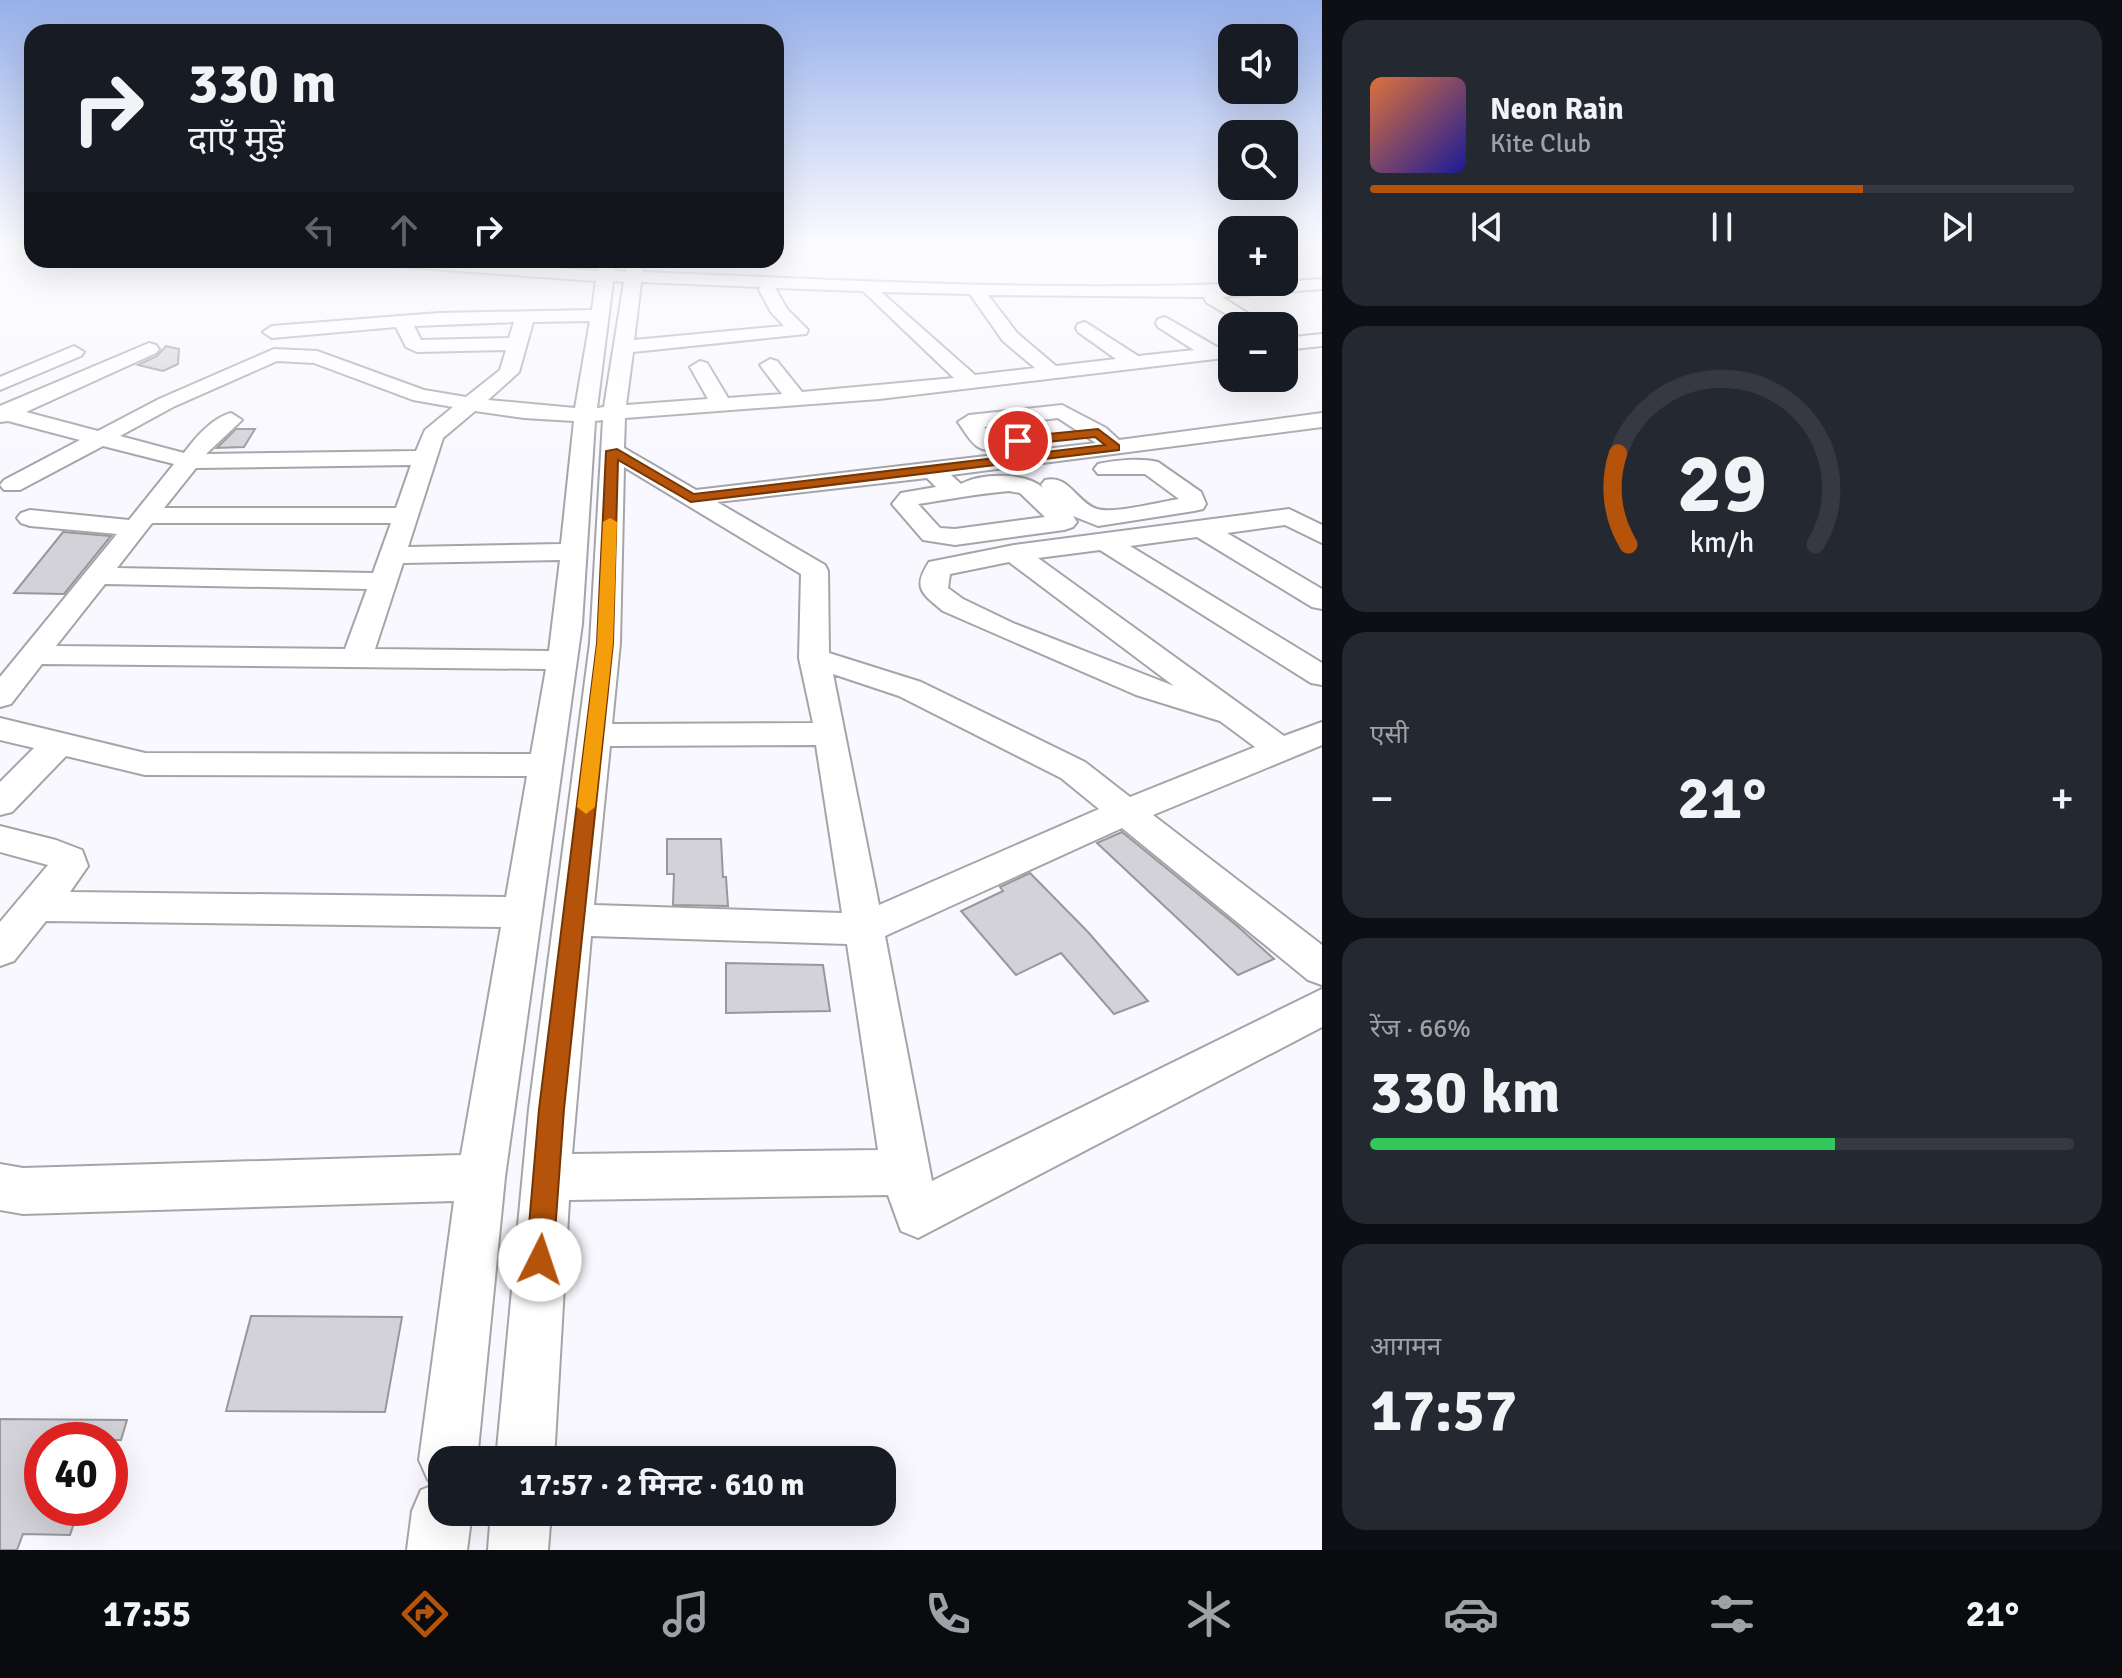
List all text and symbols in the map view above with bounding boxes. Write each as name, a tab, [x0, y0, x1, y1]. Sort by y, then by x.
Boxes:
map controls	[1218, 24, 1298, 392]
button: sound	[1218, 24, 1298, 104]
text: 330 m	[188, 49, 336, 118]
icon: right	[56, 56, 160, 160]
text: Neon Rain	[1490, 91, 1624, 128]
text: दाएँ मुड़ें	[188, 118, 285, 163]
button: search	[1218, 120, 1298, 200]
text: Kite Club	[1490, 128, 1591, 160]
icon: previous	[1465, 205, 1509, 249]
icon: pause	[1700, 205, 1744, 249]
icon: next	[1935, 205, 1979, 249]
icon: left	[298, 208, 342, 252]
icon: ahead	[382, 208, 426, 252]
icon: right	[466, 208, 510, 252]
button: +	[1218, 216, 1298, 296]
button: −	[1218, 312, 1298, 392]
pin	[984, 407, 1052, 475]
icon: arrive	[996, 419, 1040, 463]
text: 29	[1677, 433, 1767, 535]
text: km/h	[1690, 525, 1754, 560]
text: एसी	[1370, 719, 1409, 751]
text: 21°	[1678, 762, 1766, 836]
text: −	[1370, 772, 1394, 826]
text: +	[2050, 772, 2074, 826]
text: रेंज · 66%	[1370, 1013, 1471, 1045]
text: 330 km	[1370, 1056, 1560, 1130]
position arrow	[498, 1218, 582, 1302]
text: आगमन	[1370, 1331, 1441, 1363]
text: 17:57	[1370, 1374, 1517, 1448]
speed limit sign: 40	[24, 1422, 128, 1526]
text: 17:57 · 2 मिनट · 610 m	[519, 1467, 805, 1504]
icon: directions	[397, 1586, 453, 1642]
icon: music	[658, 1586, 714, 1642]
icon: phone	[920, 1586, 976, 1642]
icon: climate	[1181, 1586, 1237, 1642]
icon: car	[1443, 1586, 1499, 1642]
icon: filters	[1704, 1586, 1760, 1642]
text: 17:55	[103, 1592, 191, 1637]
text: 21°	[1966, 1592, 2019, 1637]

